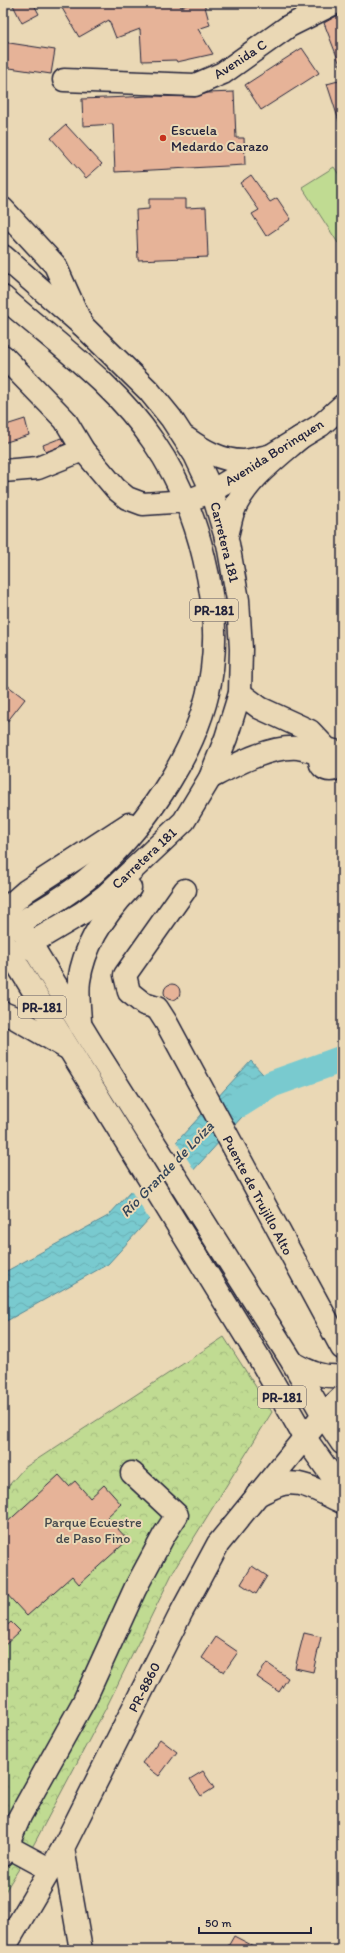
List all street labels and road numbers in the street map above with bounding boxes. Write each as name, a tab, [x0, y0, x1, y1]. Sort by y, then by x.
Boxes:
street label: Avenida C	[210, 36, 270, 83]
street label: Avenida Borinquen	[222, 415, 327, 490]
street label: Carretera 181	[206, 500, 243, 585]
road number: PR-181	[190, 599, 238, 621]
street label: Carretera 181	[108, 824, 181, 893]
road number: PR-181	[18, 996, 66, 1018]
street label: Puente de Trujillo Alto	[219, 1132, 296, 1258]
road number: PR-181	[258, 1386, 306, 1408]
street label: PR-8860	[125, 1659, 164, 1715]

